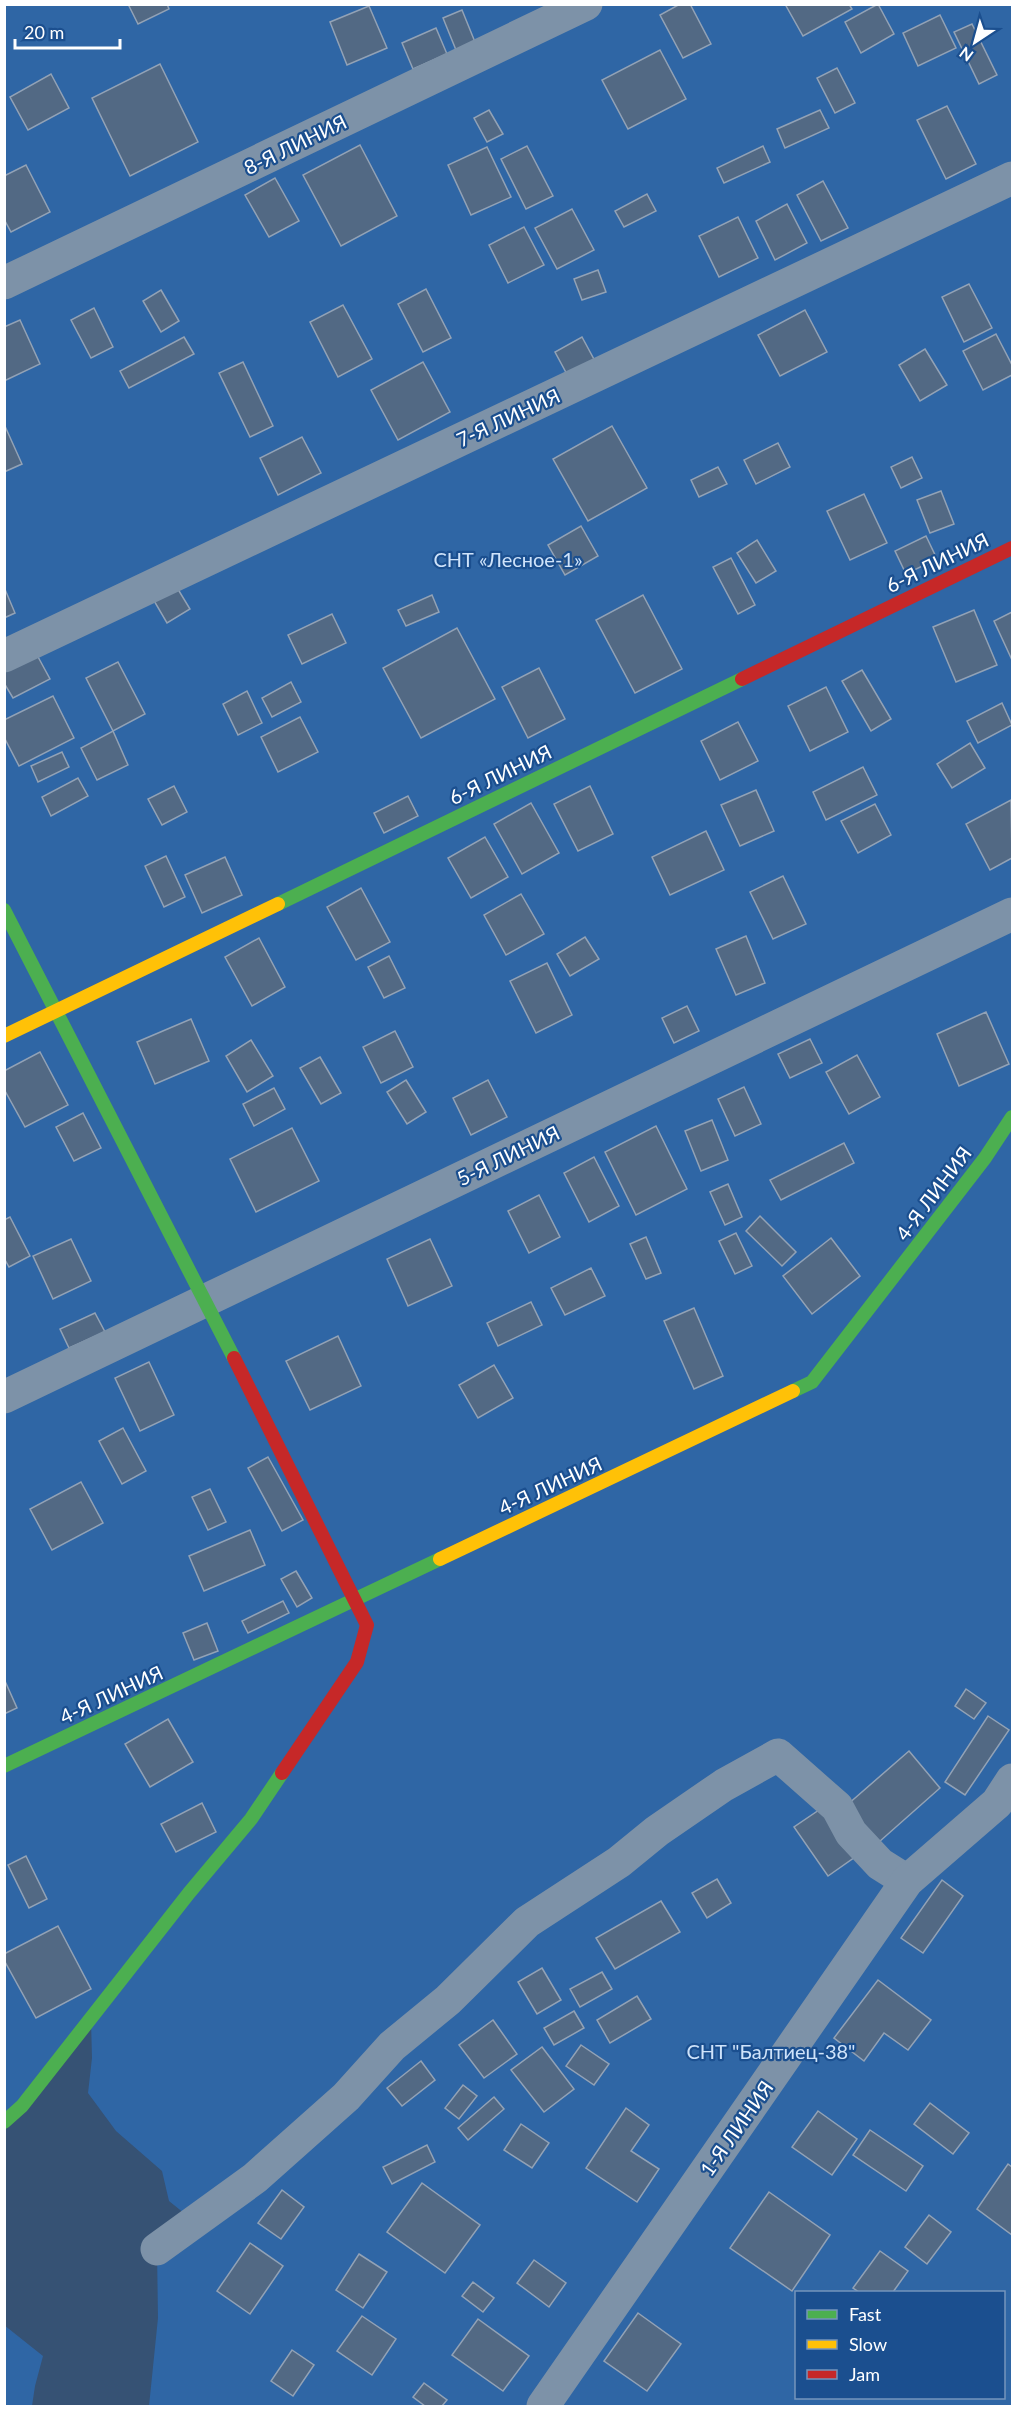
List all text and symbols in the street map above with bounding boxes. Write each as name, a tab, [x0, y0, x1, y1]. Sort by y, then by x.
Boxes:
scale bar	[15, 12, 120, 50]
north arrow	[945, 12, 1005, 72]
text: 20 m	[24, 21, 64, 43]
text: N	[955, 43, 976, 66]
street label: 8-Я ЛИНИЯ	[240, 109, 350, 179]
street label: 7-Я ЛИНИЯ	[453, 383, 563, 451]
street label: 6-Я ЛИНИЯ	[882, 527, 992, 597]
park label: СНТ «Лесное-1»	[433, 547, 583, 571]
street label: 6-Я ЛИНИЯ	[445, 739, 555, 809]
street label: 5-Я ЛИНИЯ	[453, 1120, 563, 1190]
street label: 4-Я ЛИНИЯ	[890, 1141, 976, 1245]
street label: 4-Я ЛИНИЯ	[495, 1451, 605, 1519]
street label: 4-Я ЛИНИЯ	[56, 1660, 166, 1728]
park label: СНТ "Балтиец-38"	[686, 2039, 856, 2063]
street label: 1-Я ЛИНИЯ	[694, 2076, 778, 2180]
legend	[795, 2291, 1005, 2399]
text: Fast	[849, 2303, 882, 2325]
text: Slow	[849, 2333, 887, 2355]
text: Jam	[849, 2363, 880, 2385]

